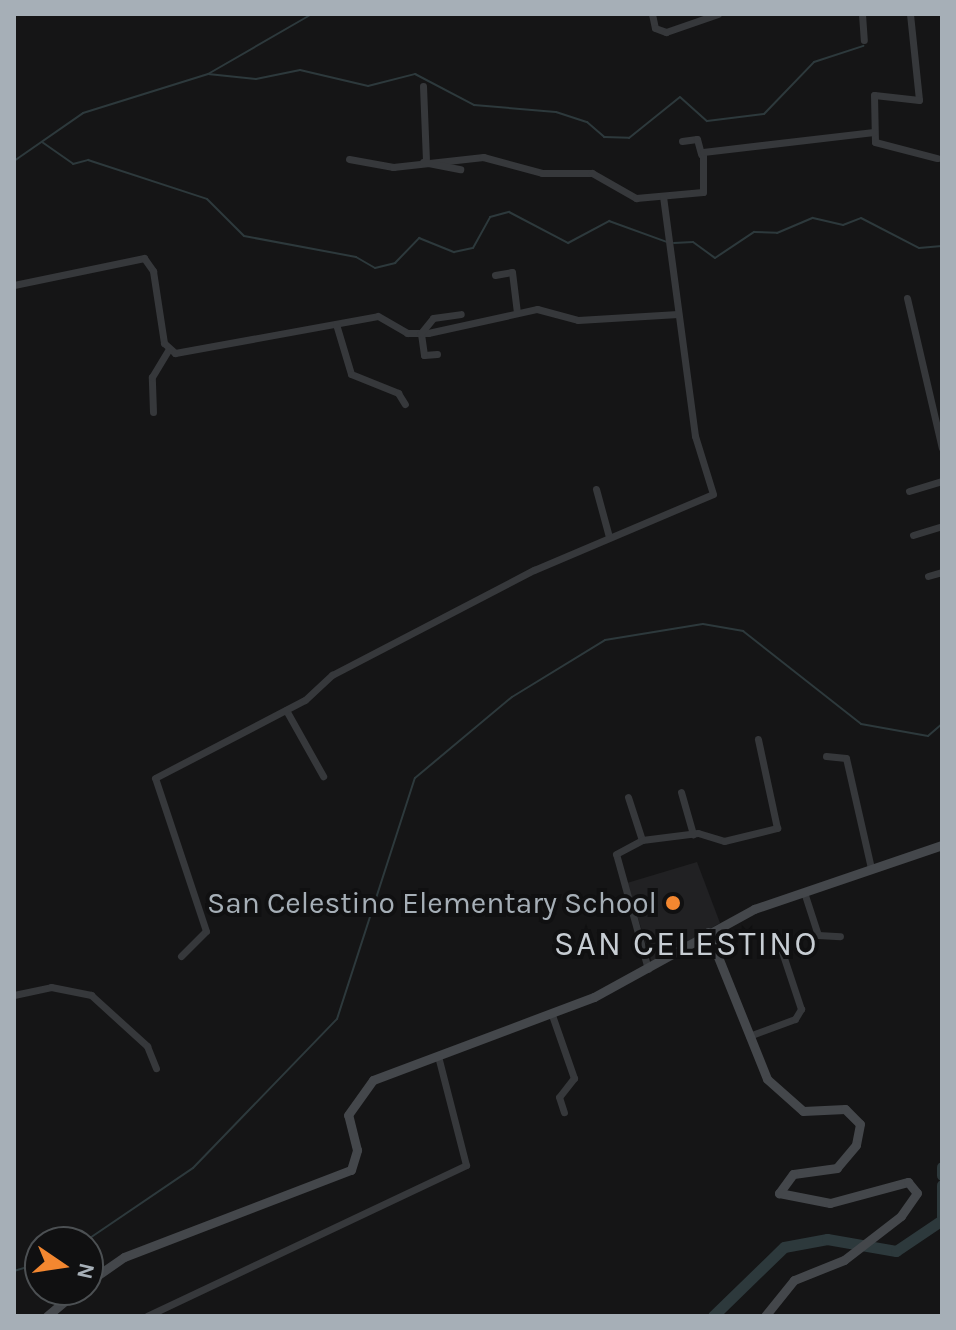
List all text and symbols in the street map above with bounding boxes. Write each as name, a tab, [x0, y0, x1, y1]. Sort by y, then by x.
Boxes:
place label: San Celestino Elementary School	[207, 885, 657, 921]
marker: San Celestino Elementary School	[664, 894, 682, 912]
district label: SAN CELESTINO	[554, 925, 818, 965]
north arrow	[24, 1226, 104, 1306]
text: N	[71, 1260, 100, 1282]

